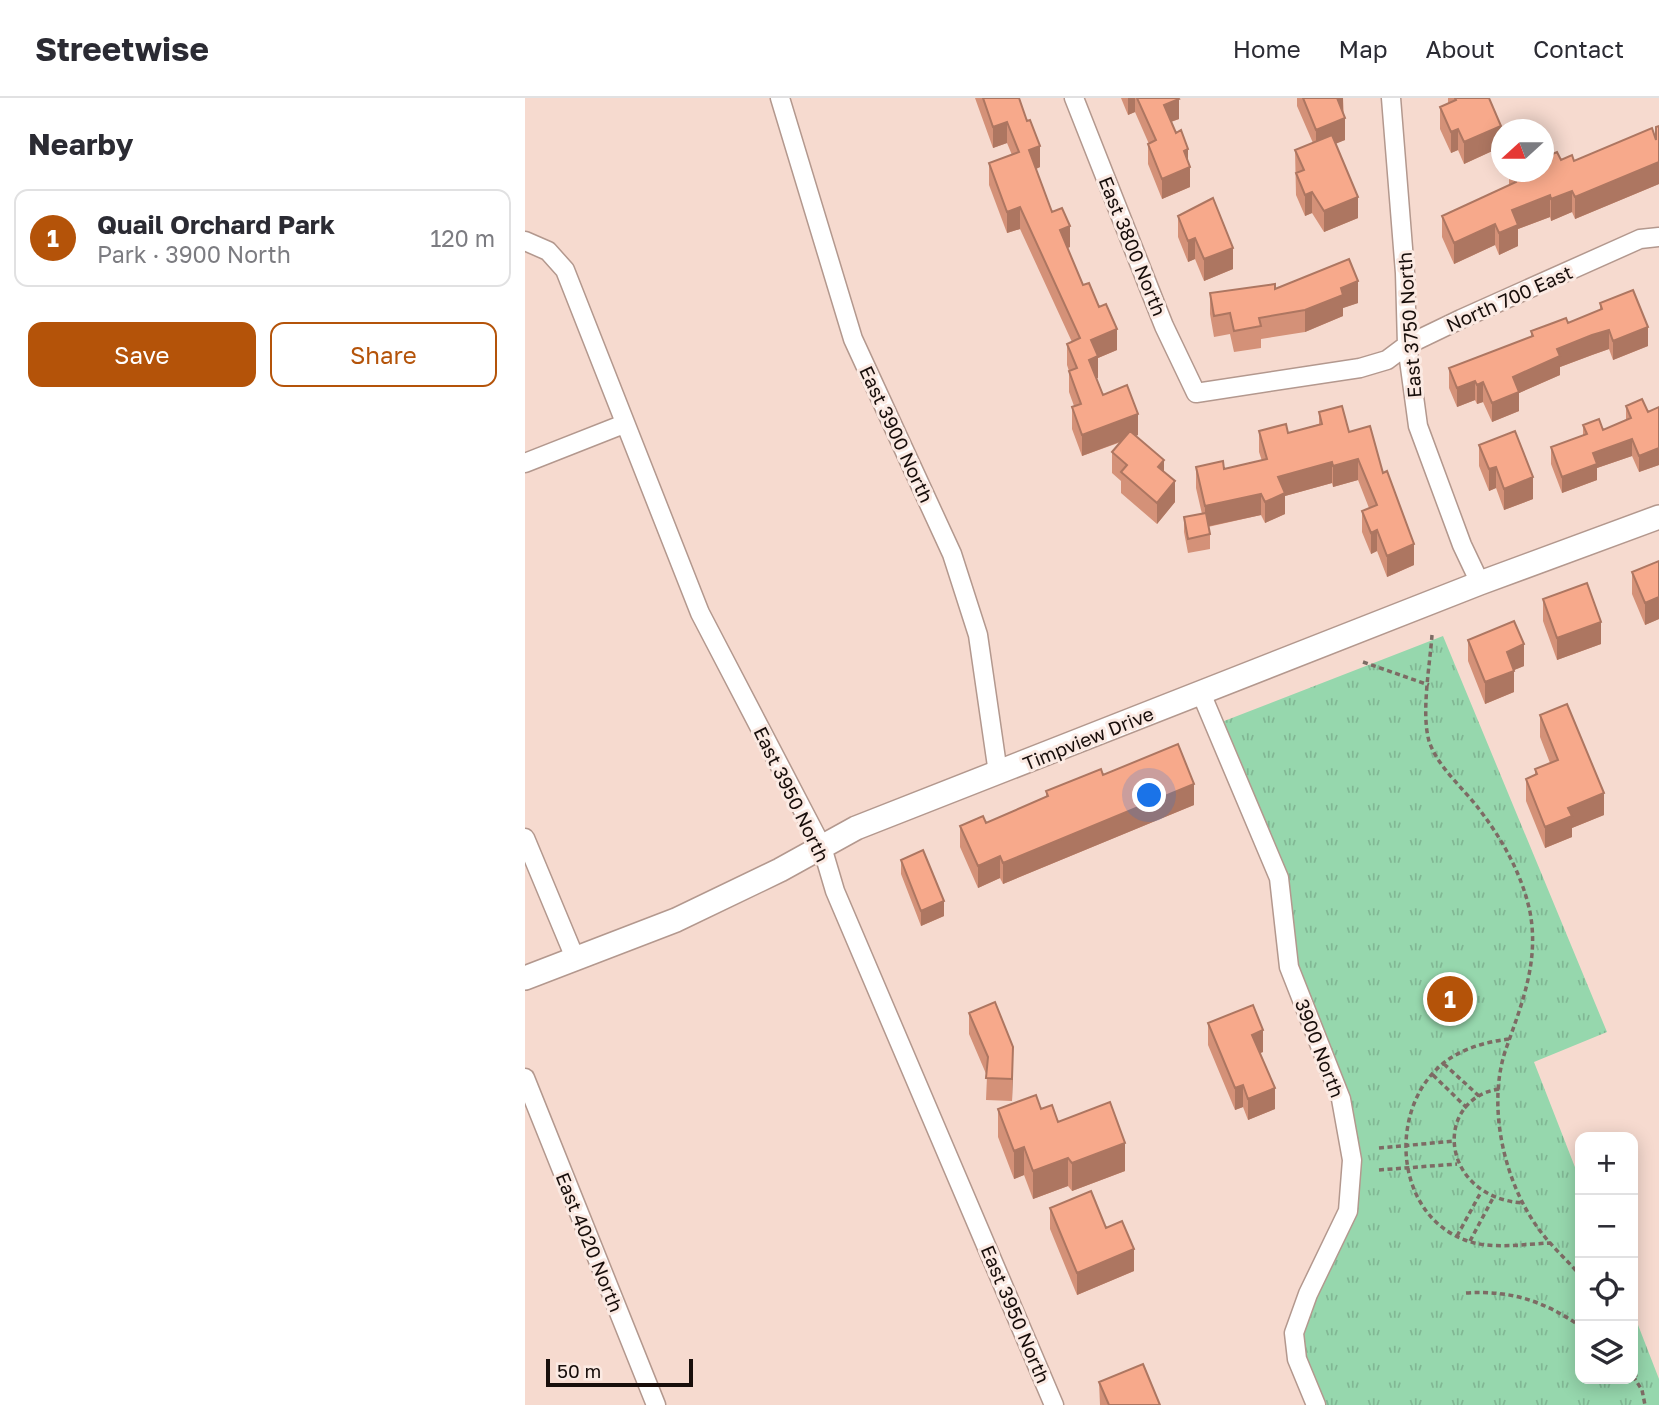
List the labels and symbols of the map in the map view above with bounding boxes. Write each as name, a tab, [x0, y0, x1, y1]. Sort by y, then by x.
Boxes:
north arrow	[1491, 119, 1554, 182]
street label: East 3800 North	[1095, 173, 1171, 319]
street label: East 3750 North	[1392, 251, 1426, 399]
street label: North 700 East	[1442, 260, 1576, 336]
street label: East 3900 North	[855, 362, 939, 506]
street label: Timpview Drive	[1019, 701, 1157, 775]
street label: East 3950 North	[749, 723, 835, 865]
your location	[1132, 778, 1166, 812]
pin: 1	[1427, 973, 1473, 1025]
street label: 3900 North	[1291, 995, 1349, 1101]
street label: East 4020 North	[552, 1169, 628, 1315]
street label: East 3950 North	[977, 1242, 1055, 1386]
scale bar	[546, 1356, 693, 1388]

